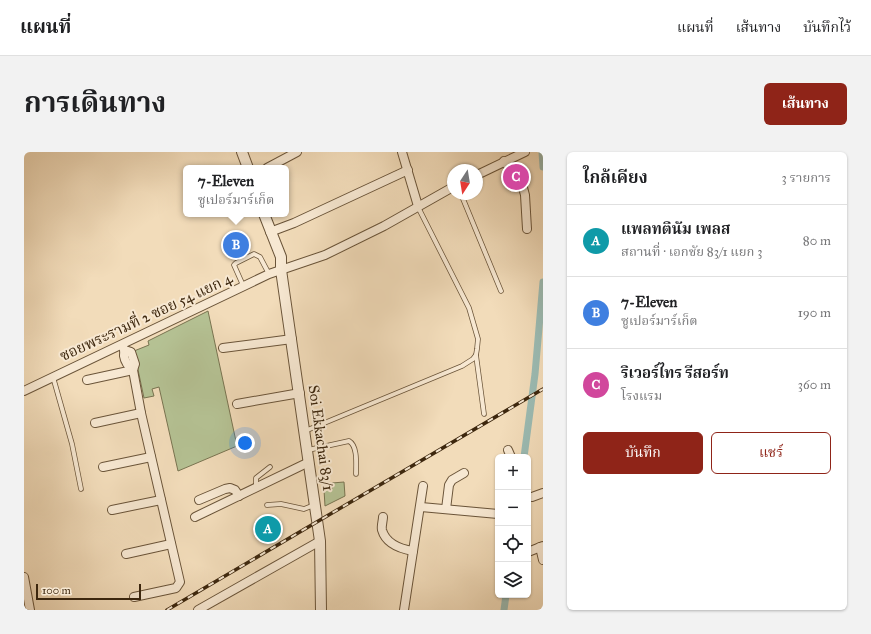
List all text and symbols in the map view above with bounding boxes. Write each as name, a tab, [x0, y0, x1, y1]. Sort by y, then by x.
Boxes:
text: แผนที่	[20, 15, 71, 38]
text: แผนที่	[677, 19, 714, 36]
text: เส้นทาง	[736, 19, 781, 36]
text: บันทึกไว้	[803, 19, 851, 36]
button: เส้นทาง	[764, 83, 847, 125]
text: การเดินทาง	[24, 85, 166, 120]
pin: C	[503, 162, 529, 192]
north arrow	[447, 164, 483, 200]
popup	[183, 165, 289, 217]
text: ใกล้เคียง	[583, 167, 648, 188]
text: 3 รายการ	[782, 170, 831, 186]
text: 7-Eleven	[198, 172, 254, 190]
text: ซูเปอร์มาร์เก็ต	[198, 192, 274, 208]
text: แพลทตินัม เพลส	[621, 220, 730, 238]
pin: B	[223, 230, 249, 260]
text: A	[592, 233, 600, 249]
text: 80 m	[803, 233, 831, 249]
text: สถานที่ · เอกชัย 83/1 แยก 3	[621, 244, 763, 260]
street label: ซอยพระรามที่ 2 ซอย 54 แยก 4	[56, 267, 236, 365]
text: 7-Eleven	[621, 293, 677, 311]
text: B	[592, 305, 600, 321]
text: 190 m	[798, 305, 831, 321]
text: ซูเปอร์มาร์เก็ต	[621, 313, 698, 329]
text: ริเวอร์ไทร รีสอร์ท	[621, 364, 729, 382]
text: C	[592, 377, 600, 393]
text: 360 m	[798, 377, 831, 393]
street label: Soi Ekkachai 83/1	[305, 384, 337, 492]
text: โรงแรม	[621, 388, 662, 404]
button: บันทึก	[583, 432, 703, 474]
button: แชร์	[711, 432, 831, 474]
your location	[235, 433, 255, 453]
map controls	[495, 454, 531, 598]
button: +	[495, 454, 531, 490]
button: −	[495, 490, 531, 526]
pin: A	[255, 514, 281, 544]
button: locate	[495, 526, 531, 562]
button: layers	[495, 562, 531, 598]
scale bar	[36, 582, 141, 601]
text: 100 m	[42, 584, 71, 597]

